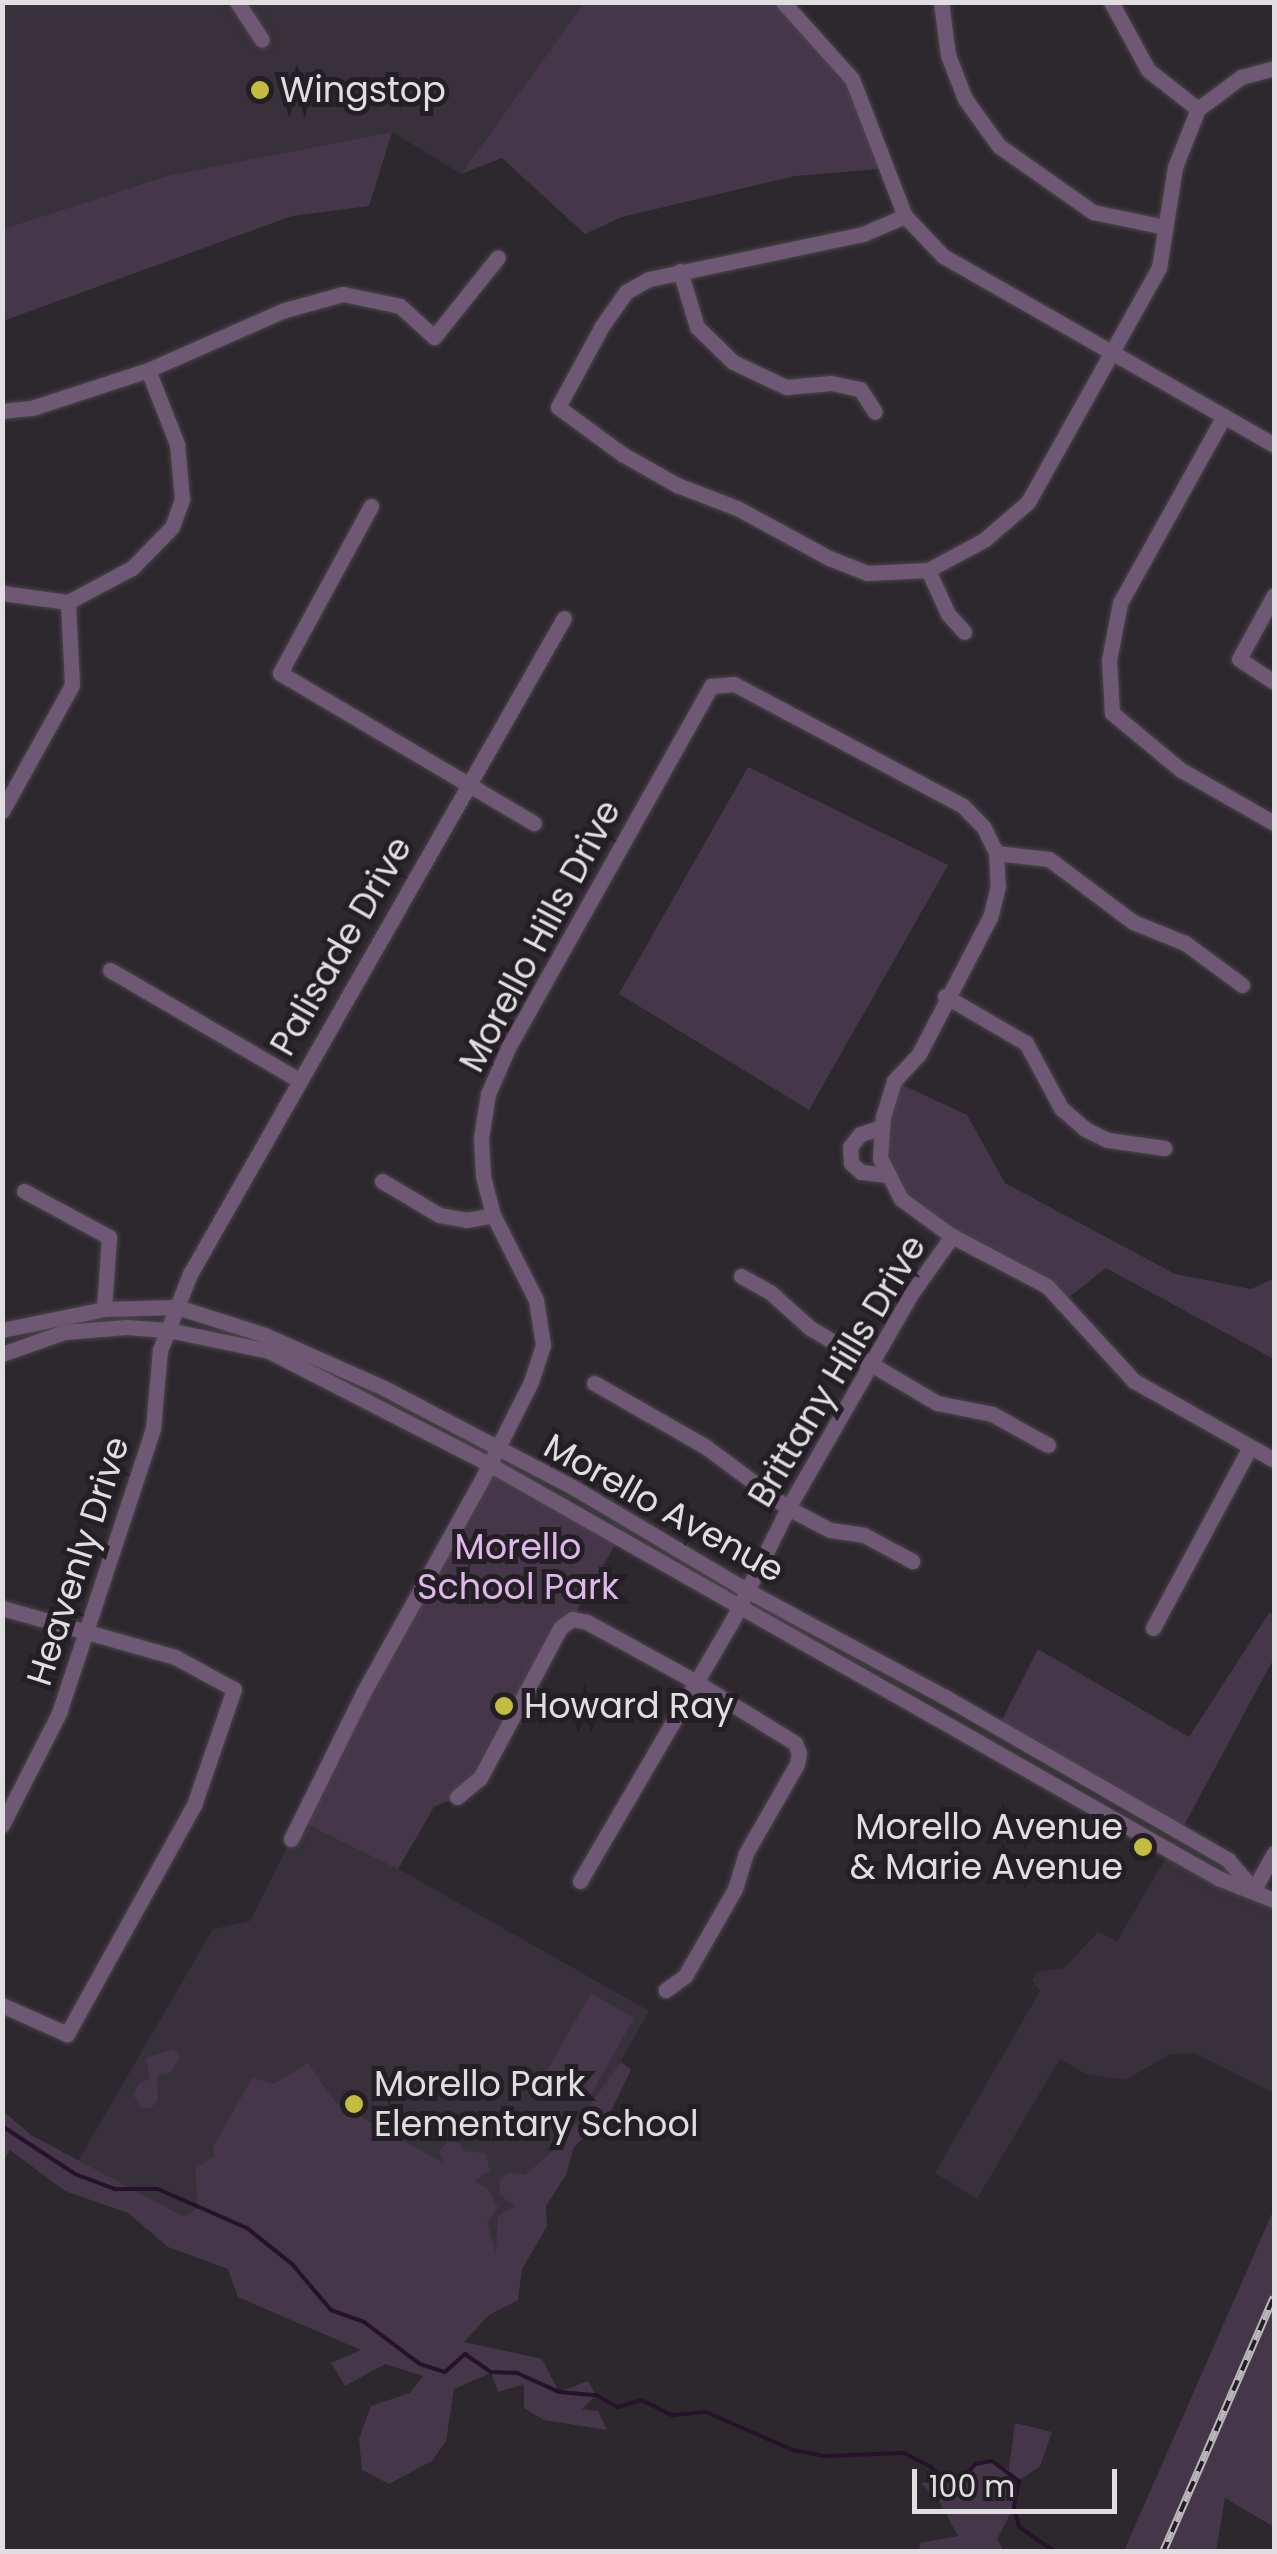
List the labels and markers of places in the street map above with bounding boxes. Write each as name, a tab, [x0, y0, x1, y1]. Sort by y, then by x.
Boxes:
place label: Wingstop	[280, 69, 446, 111]
marker: Wingstop	[249, 79, 271, 101]
place label: Howard Ray	[524, 1685, 734, 1727]
marker: Howard Ray	[493, 1695, 515, 1717]
place label: Morello Avenue & Marie Avenue	[850, 1806, 1123, 1888]
marker: Morello Avenue & Marie Avenue	[1132, 1836, 1154, 1858]
place label: Morello Park Elementary School	[374, 2063, 699, 2145]
marker: Morello Park Elementary School	[343, 2093, 365, 2115]

